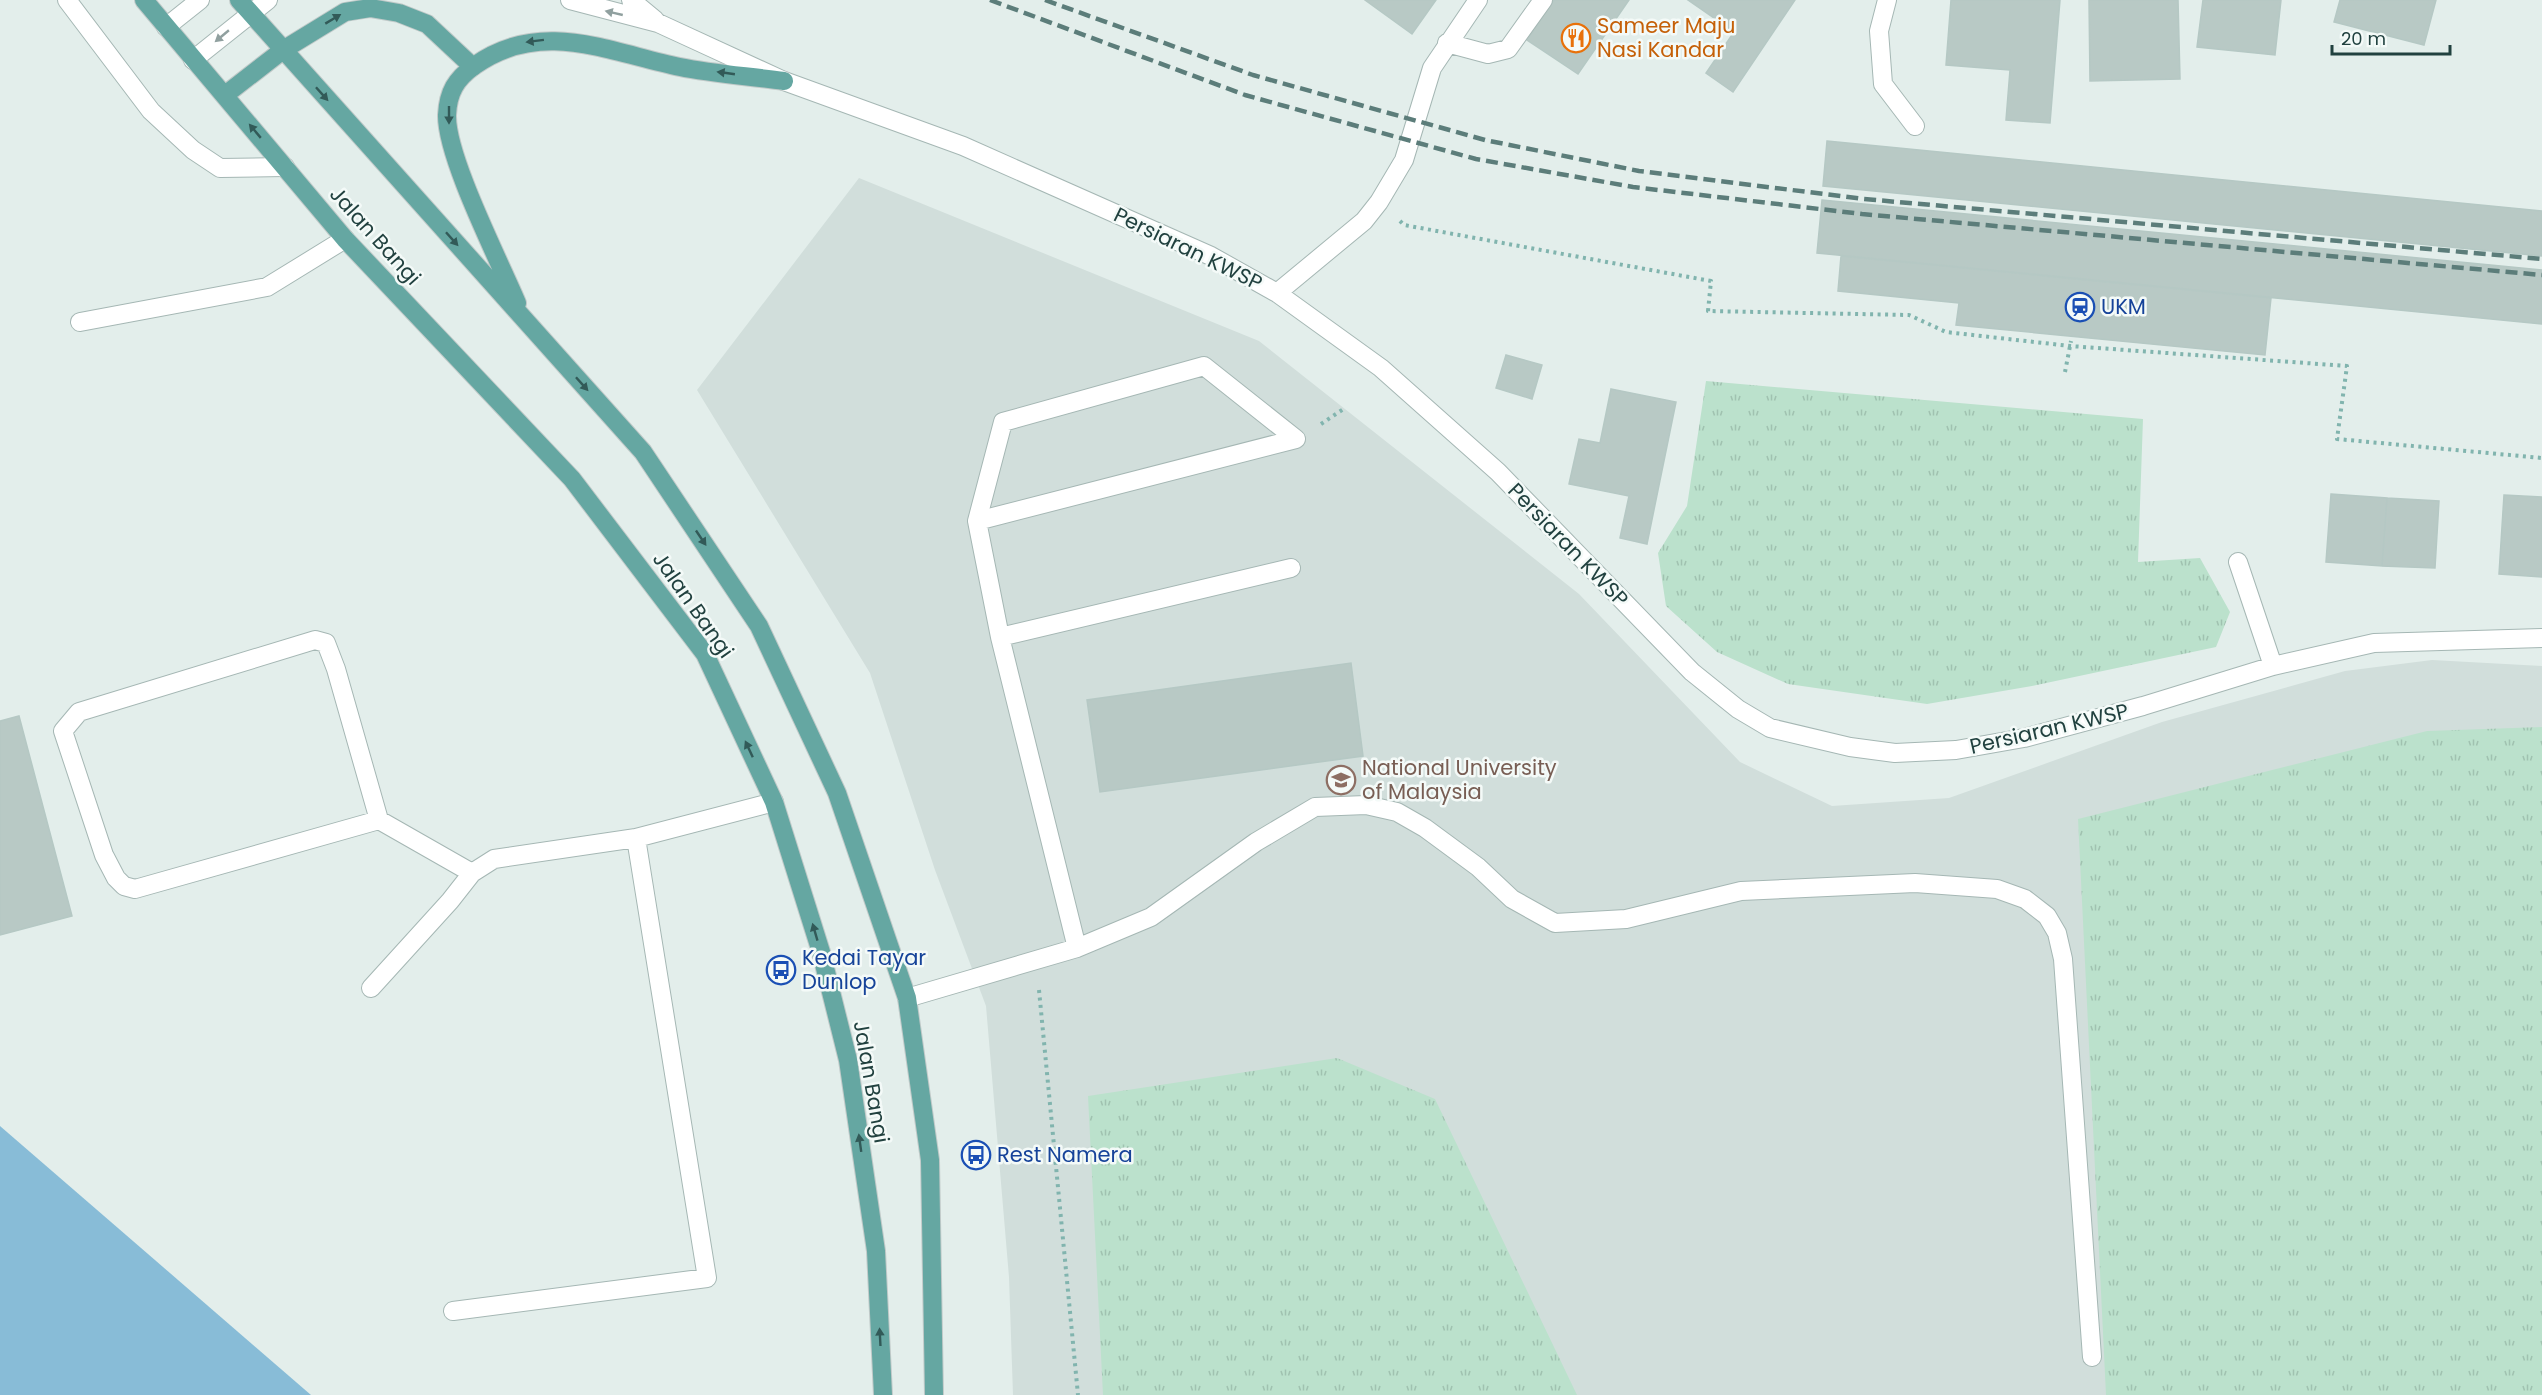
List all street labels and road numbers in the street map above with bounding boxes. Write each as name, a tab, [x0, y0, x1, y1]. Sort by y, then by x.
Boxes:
street label: Jalan Bangi	[323, 180, 428, 291]
street label: Persiaran KWSP	[1109, 200, 1267, 297]
street label: Persiaran KWSP	[1502, 476, 1635, 613]
street label: Jalan Bangi	[646, 546, 741, 664]
street label: Persiaran KWSP	[1967, 696, 2131, 761]
street label: Jalan Bangi	[846, 1019, 897, 1145]

